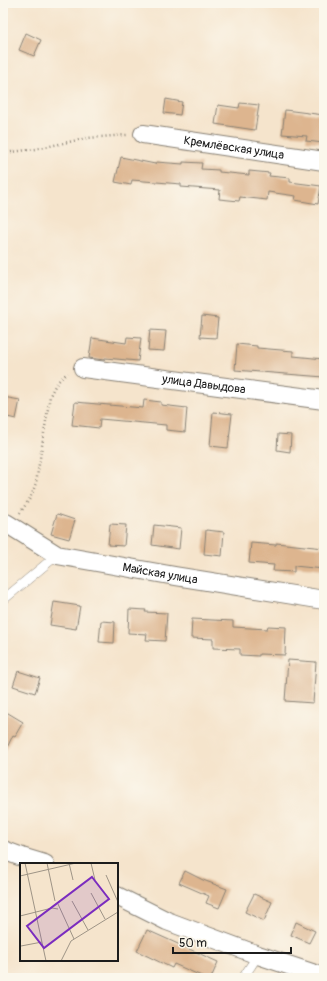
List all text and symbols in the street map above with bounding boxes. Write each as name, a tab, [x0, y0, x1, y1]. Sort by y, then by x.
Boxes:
street label: Кремлёвская улица	[183, 133, 286, 163]
street label: улица Давыдова	[160, 371, 247, 397]
street label: Майская улица	[121, 559, 199, 587]
inset map	[20, 863, 118, 961]
scale bar	[173, 929, 291, 955]
text: 50 m	[179, 936, 207, 951]

